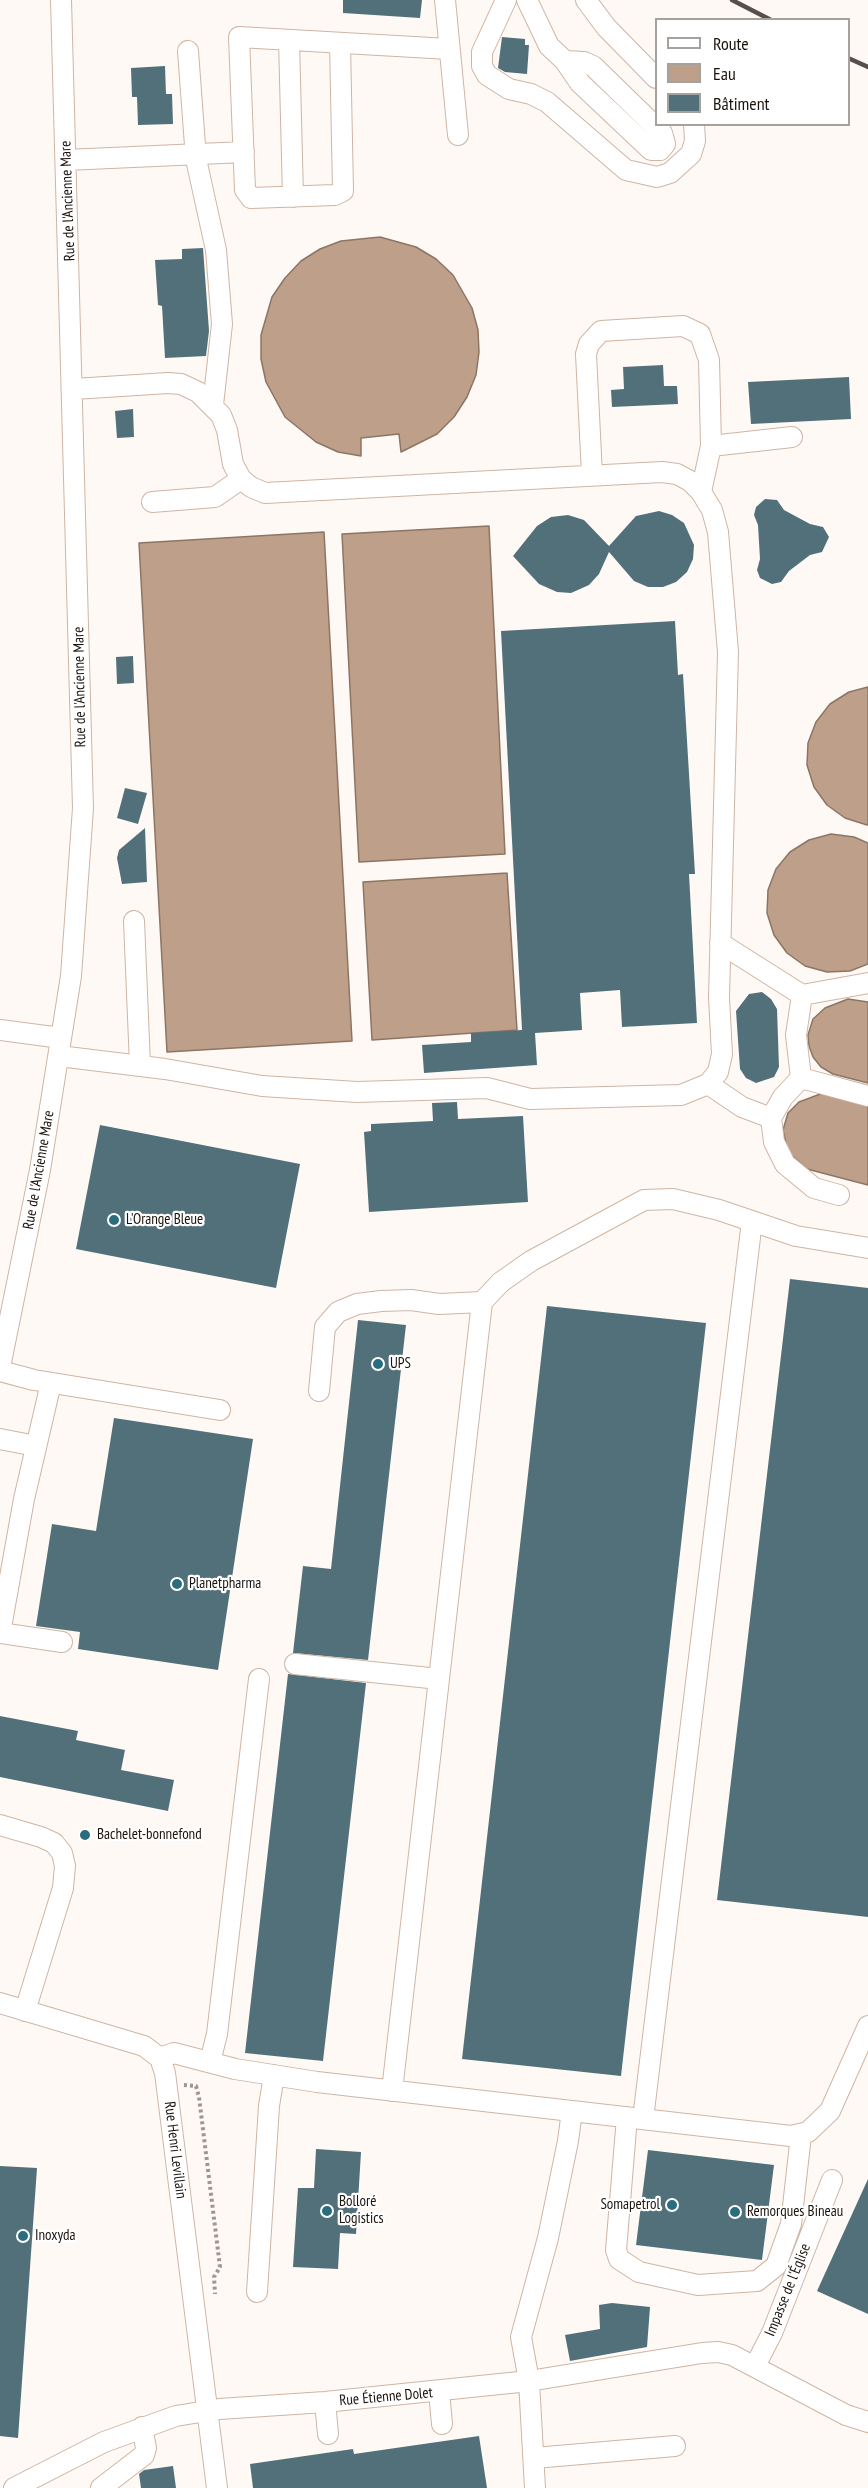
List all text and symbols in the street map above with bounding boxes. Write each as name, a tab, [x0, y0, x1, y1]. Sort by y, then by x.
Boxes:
legend	[655, 18, 850, 126]
text: Route	[713, 32, 749, 55]
text: Eau	[713, 62, 736, 85]
text: Bâtiment	[713, 92, 770, 115]
street label: Rue de l'Ancienne Mare	[57, 140, 79, 262]
street label: Rue de l'Ancienne Mare	[70, 627, 90, 747]
street label: Rue de l'Ancienne Mare	[20, 1109, 58, 1231]
place label: L'Orange Bleue	[126, 1211, 203, 1229]
marker: L'Orange Bleue	[107, 1213, 121, 1227]
place label: UPS	[390, 1355, 411, 1373]
marker: UPS	[371, 1357, 385, 1371]
place label: Planetpharma	[189, 1575, 261, 1593]
marker: Planetpharma	[170, 1577, 184, 1591]
place label: Bachelet-bonnefond	[97, 1826, 202, 1844]
marker: Bachelet-bonnefond	[78, 1828, 92, 1842]
street label: Rue Henri Levillain	[160, 2100, 190, 2200]
place label: Bolloré Logistics	[339, 2193, 384, 2228]
place label: Somapetrol	[600, 2196, 660, 2214]
marker: Somapetrol	[665, 2198, 679, 2212]
place label: Remorques Bineau	[747, 2203, 843, 2221]
marker: Bolloré Logistics	[320, 2204, 334, 2218]
marker: Remorques Bineau	[728, 2205, 742, 2219]
place label: Inoxyda	[35, 2227, 76, 2245]
marker: Inoxyda	[16, 2229, 30, 2243]
street label: Impasse de l'Église	[761, 2241, 815, 2339]
street label: Rue Étienne Dolet	[338, 2384, 434, 2410]

